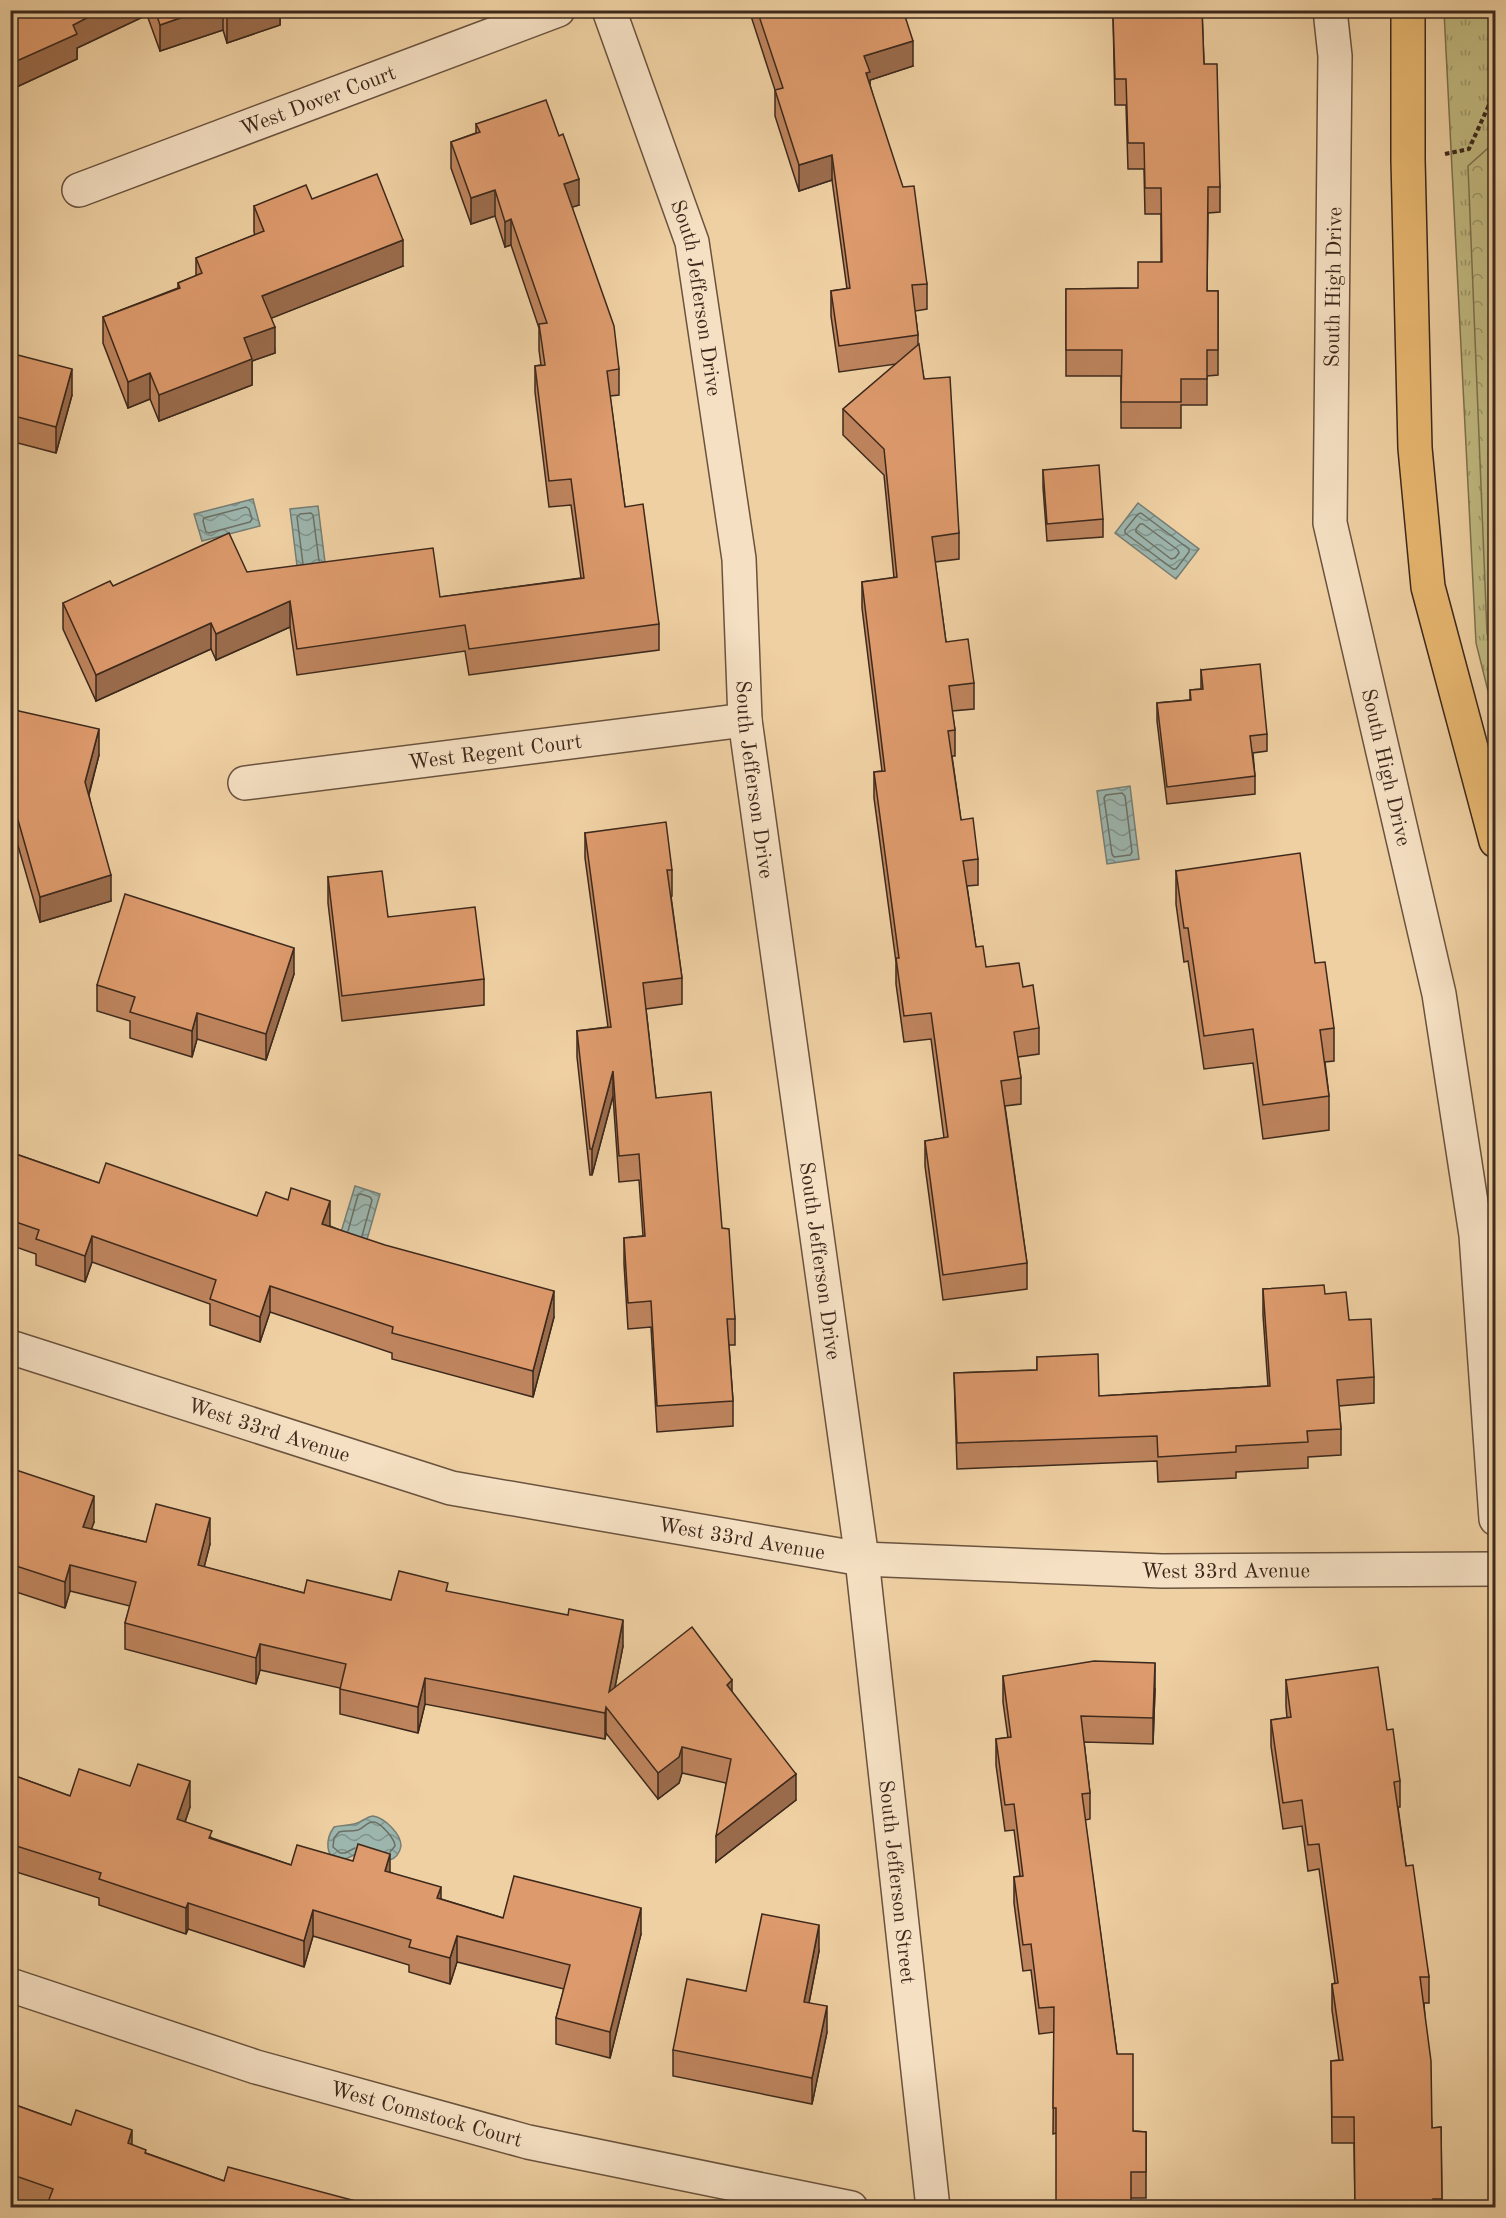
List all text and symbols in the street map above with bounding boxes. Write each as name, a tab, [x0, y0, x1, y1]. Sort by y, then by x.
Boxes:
street label: West Dover Court	[238, 63, 399, 140]
street label: South Jefferson Drive	[666, 197, 724, 398]
street label: South High Drive	[1323, 207, 1346, 368]
street label: South Jefferson Drive	[732, 680, 776, 880]
street label: South High Drive	[1357, 687, 1413, 848]
street label: West Regent Court	[407, 732, 583, 774]
street label: South Jefferson Drive	[795, 1161, 843, 1361]
street label: West 33rd Avenue	[185, 1396, 352, 1467]
street label: West 33rd Avenue	[656, 1515, 827, 1564]
street label: West 33rd Avenue	[1141, 1561, 1310, 1583]
street label: South Jefferson Street	[874, 1779, 917, 1985]
street label: West Comstock Court	[328, 2079, 524, 2152]

